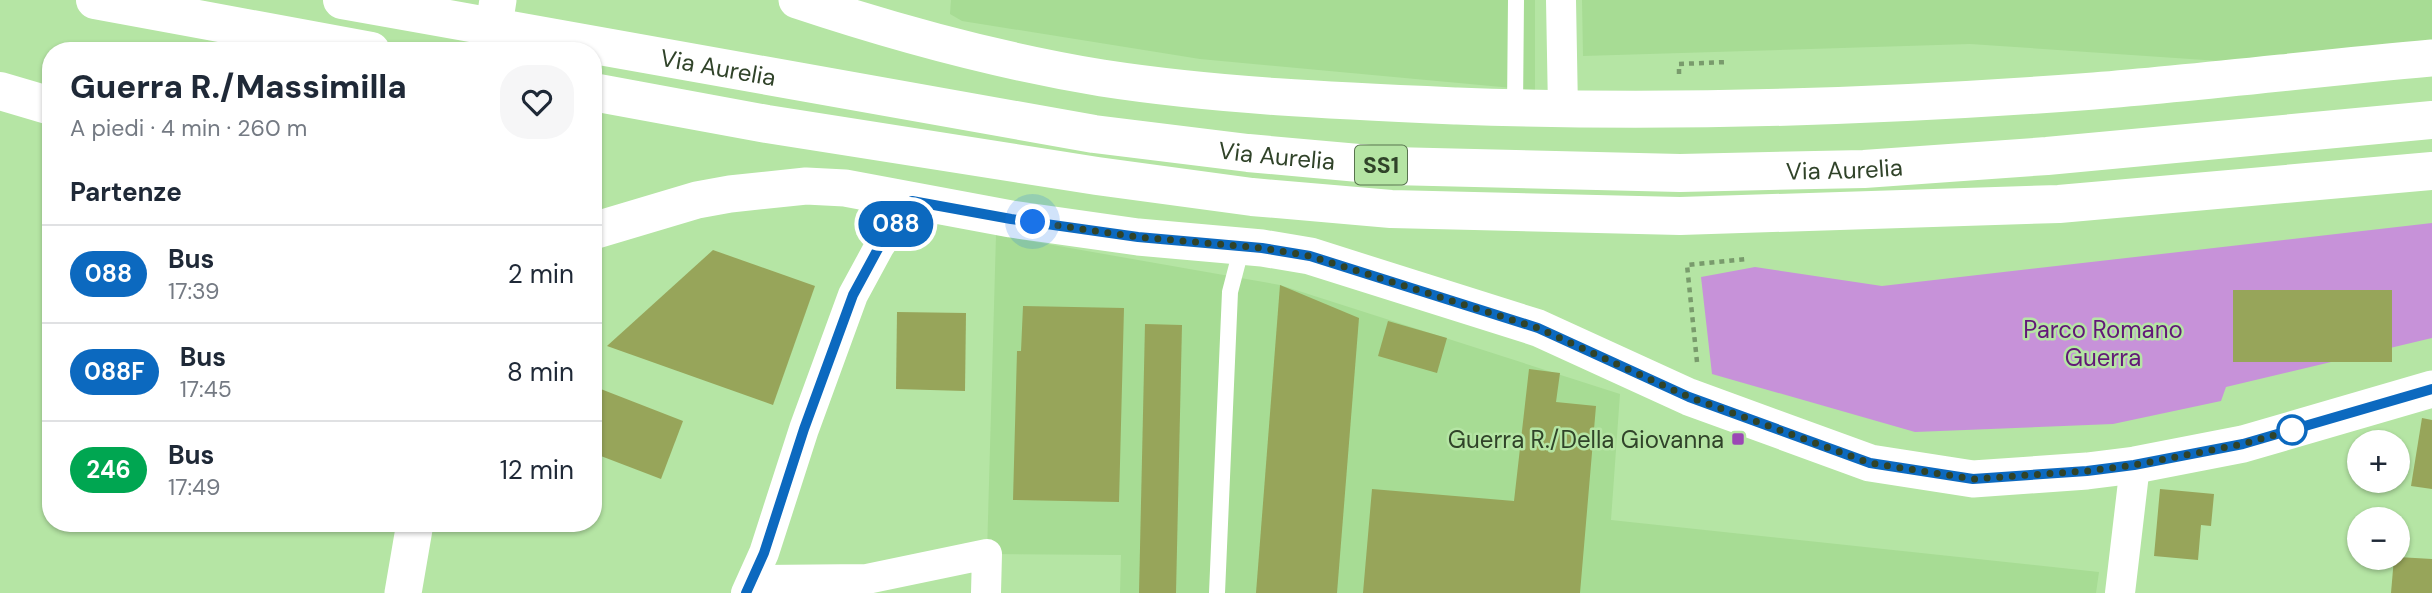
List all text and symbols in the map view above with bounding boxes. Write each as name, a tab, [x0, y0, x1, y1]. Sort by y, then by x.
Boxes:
street label: Via Aurelia	[658, 41, 778, 93]
text: Guerra R./Massimilla	[70, 65, 407, 108]
button: heart	[500, 65, 574, 139]
text: A piedi · 4 min · 260 m	[70, 113, 307, 143]
street label: Via Aurelia	[1217, 134, 1337, 176]
road number: SS1	[1355, 146, 1407, 184]
street label: Via Aurelia	[1785, 151, 1904, 186]
text: Partenze	[70, 175, 182, 209]
line badge: 088	[856, 201, 936, 247]
your location	[1015, 204, 1050, 239]
text: 088	[872, 208, 920, 239]
text: Bus	[168, 242, 214, 276]
text: 2 min	[508, 257, 574, 291]
text: 088	[85, 258, 132, 289]
text: 17:39	[168, 276, 219, 306]
park label: Parco Romano Guerra	[2023, 314, 2183, 373]
text: Bus	[180, 340, 226, 374]
text: 8 min	[507, 355, 574, 389]
text: 088F	[84, 356, 145, 387]
text: 17:45	[180, 374, 232, 404]
unlabelled marker	[2277, 415, 2307, 445]
place label: Guerra R./Della Giovanna	[1448, 424, 1724, 455]
map controls	[2347, 430, 2410, 570]
button: +	[2347, 430, 2410, 493]
marker: Guerra R./Della Giovanna	[1730, 431, 1746, 447]
text: Bus	[168, 438, 214, 472]
text: 12 min	[500, 453, 574, 487]
text: 246	[86, 454, 131, 485]
text: 17:49	[168, 472, 221, 502]
button: −	[2347, 507, 2410, 570]

